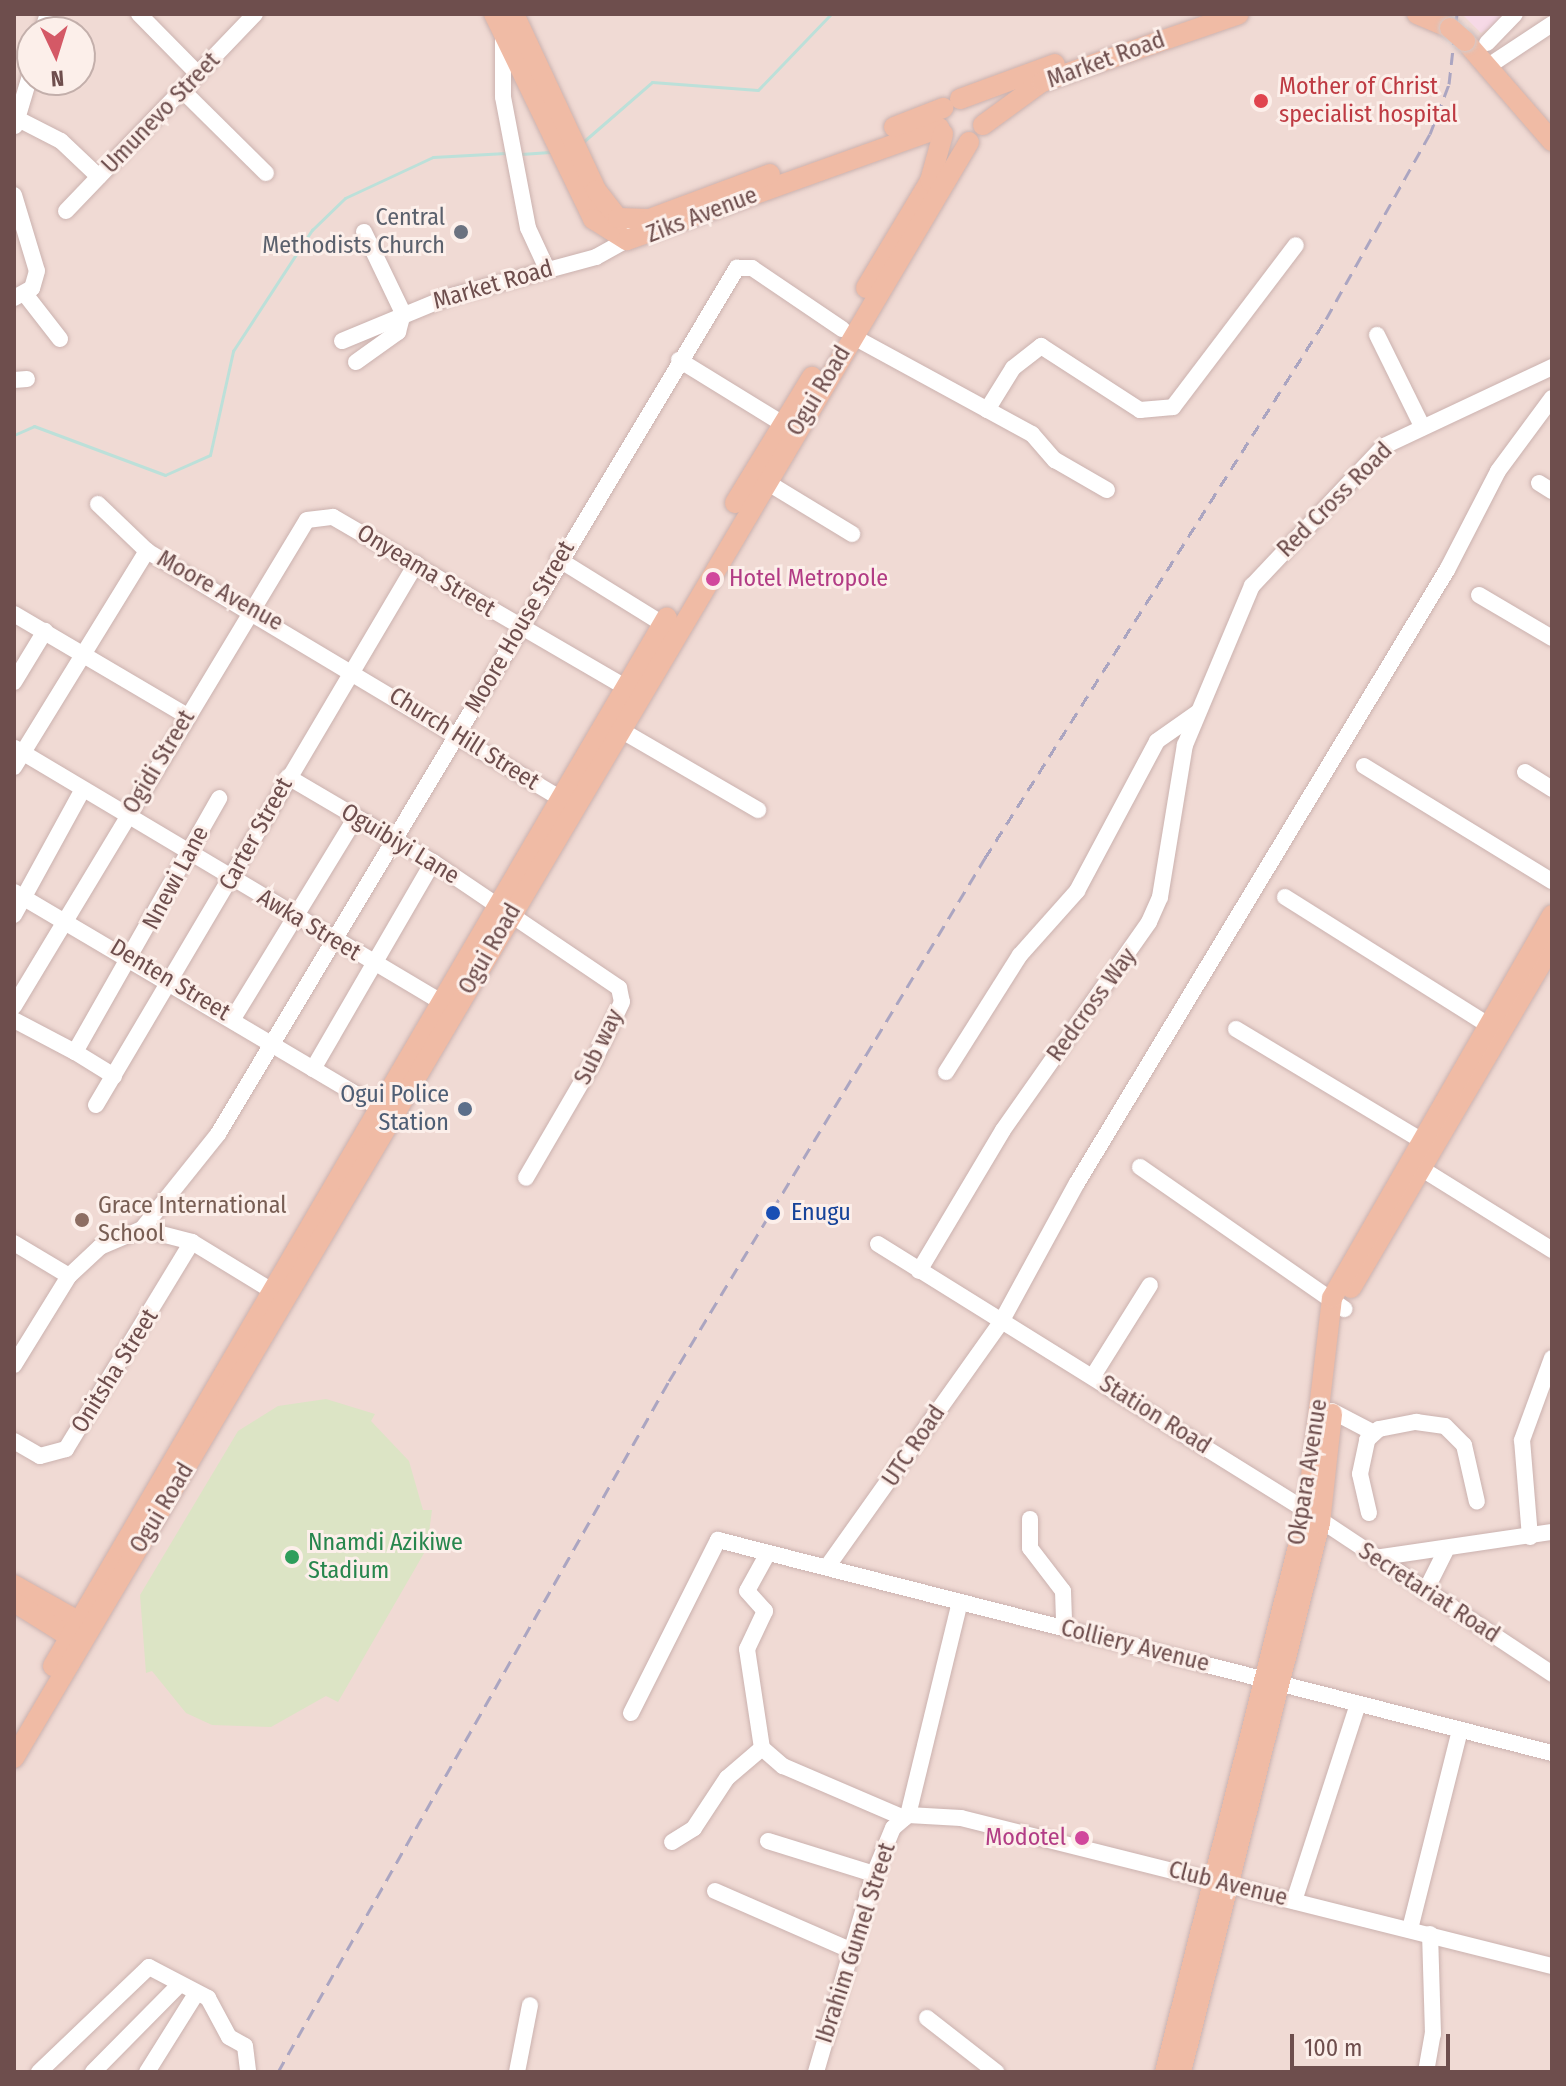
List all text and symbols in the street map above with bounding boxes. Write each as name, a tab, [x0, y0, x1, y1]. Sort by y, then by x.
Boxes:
north arrow	[16, 16, 96, 96]
street label: Market Road	[1043, 25, 1169, 95]
street label: Umunevo Street	[96, 46, 226, 180]
text: N	[50, 65, 65, 92]
place label: Mother of Christ specialist hospital	[1279, 73, 1458, 129]
marker: Mother of Christ specialist hospital	[1250, 90, 1272, 112]
street label: Ziks Avenue	[642, 181, 762, 249]
place label: Central Methodists Church	[262, 204, 445, 260]
marker: Central Methodists Church	[452, 223, 470, 241]
street label: Market Road	[430, 254, 556, 316]
street label: Ogui Road	[781, 341, 857, 441]
street label: Red Cross Road	[1271, 436, 1399, 564]
street label: Onyeama Street	[352, 518, 500, 624]
street label: Moore House Street	[459, 536, 581, 718]
street label: Moore Avenue	[152, 545, 288, 637]
place label: Hotel Metropole	[729, 565, 888, 593]
marker: Hotel Metropole	[704, 570, 722, 588]
street label: Church Hill Street	[384, 681, 544, 797]
street label: Ogidi Street	[117, 705, 201, 819]
street label: Carter Street	[213, 773, 299, 895]
street label: Oguibiyi Lane	[336, 797, 464, 891]
street label: Nnewi Lane	[137, 821, 215, 935]
street label: Awka Street	[252, 883, 366, 967]
street label: Ogui Road	[453, 898, 527, 1000]
street label: Denten Street	[105, 933, 235, 1027]
street label: Redcross Way	[1041, 943, 1143, 1067]
street label: Sub way	[568, 1005, 630, 1089]
place label: Ogui Police Station	[340, 1081, 449, 1137]
marker: Ogui Police Station	[456, 1100, 474, 1118]
place label: Grace International School	[98, 1192, 287, 1248]
place label: Enugu	[791, 1199, 851, 1227]
marker: Enugu	[762, 1202, 784, 1224]
marker: Grace International School	[73, 1211, 91, 1229]
street label: Onitsha Street	[65, 1304, 165, 1438]
street label: Station Road	[1094, 1369, 1216, 1461]
street label: Okpara Avenue	[1282, 1397, 1334, 1547]
street label: UTC Road	[876, 1400, 952, 1492]
street label: Ogui Road	[124, 1458, 200, 1558]
place label: Nnamdi Azikiwe Stadium	[308, 1529, 463, 1585]
street label: Secretariat Road	[1353, 1537, 1505, 1649]
marker: Nnamdi Azikiwe Stadium	[283, 1548, 301, 1566]
street label: Colliery Avenue	[1058, 1614, 1212, 1678]
place label: Modotel	[985, 1824, 1066, 1852]
marker: Modotel	[1073, 1829, 1091, 1847]
street label: Ibrahim Gumel Street	[810, 1839, 902, 2047]
street label: Club Avenue	[1166, 1855, 1290, 1913]
scale bar	[1294, 2018, 1454, 2068]
text: 100 m	[1304, 2034, 1362, 2062]

